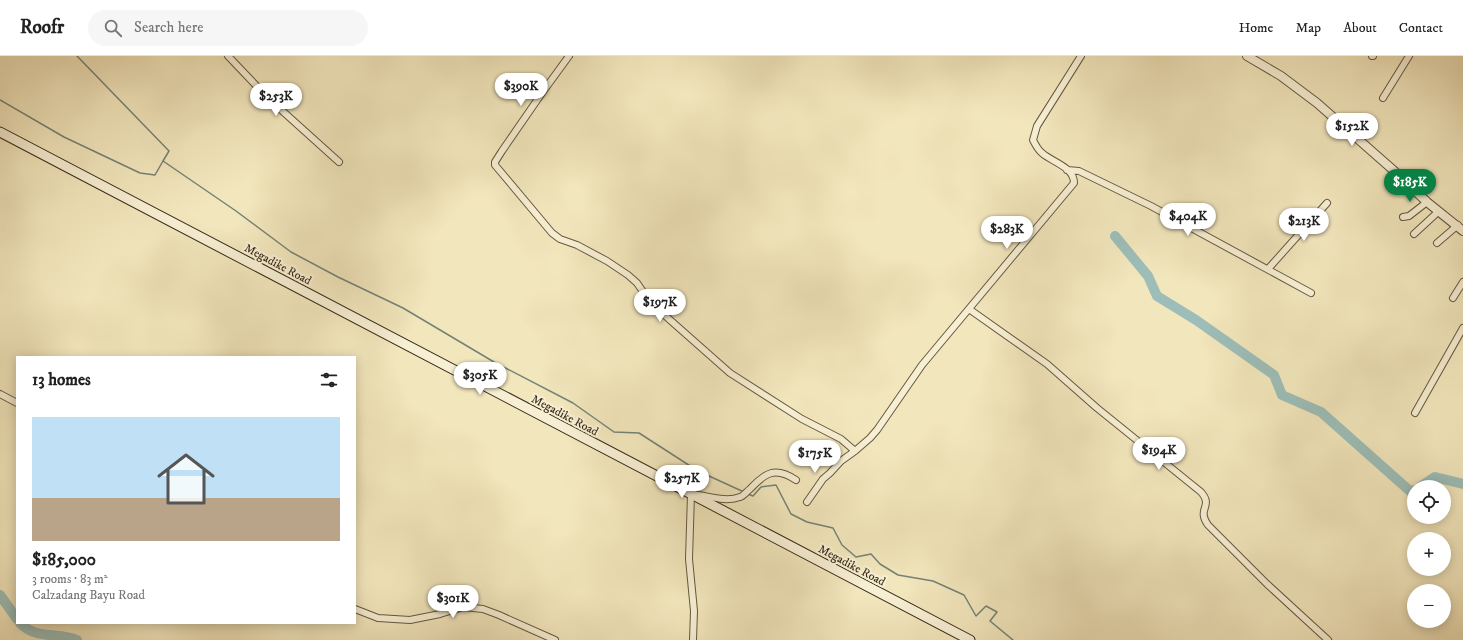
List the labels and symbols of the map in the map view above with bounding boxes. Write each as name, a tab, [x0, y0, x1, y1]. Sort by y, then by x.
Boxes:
pin: $390K	[493, 73, 549, 107]
pin: $253K	[248, 83, 304, 117]
pin: $152K	[1324, 113, 1380, 147]
pin: $185K	[1382, 169, 1438, 203]
pin: $404K	[1160, 203, 1216, 237]
pin: $213K	[1276, 208, 1332, 242]
pin: $283K	[979, 216, 1035, 250]
street label: Megadike Road	[242, 240, 314, 288]
pin: $197K	[632, 289, 688, 323]
pin: $305K	[452, 362, 508, 396]
street label: Megadike Road	[529, 391, 601, 439]
pin: $194K	[1131, 437, 1187, 471]
pin: $175K	[787, 440, 843, 474]
pin: $257K	[654, 465, 710, 499]
street label: Megadike Road	[816, 541, 888, 589]
pin: $301K	[425, 585, 481, 619]

